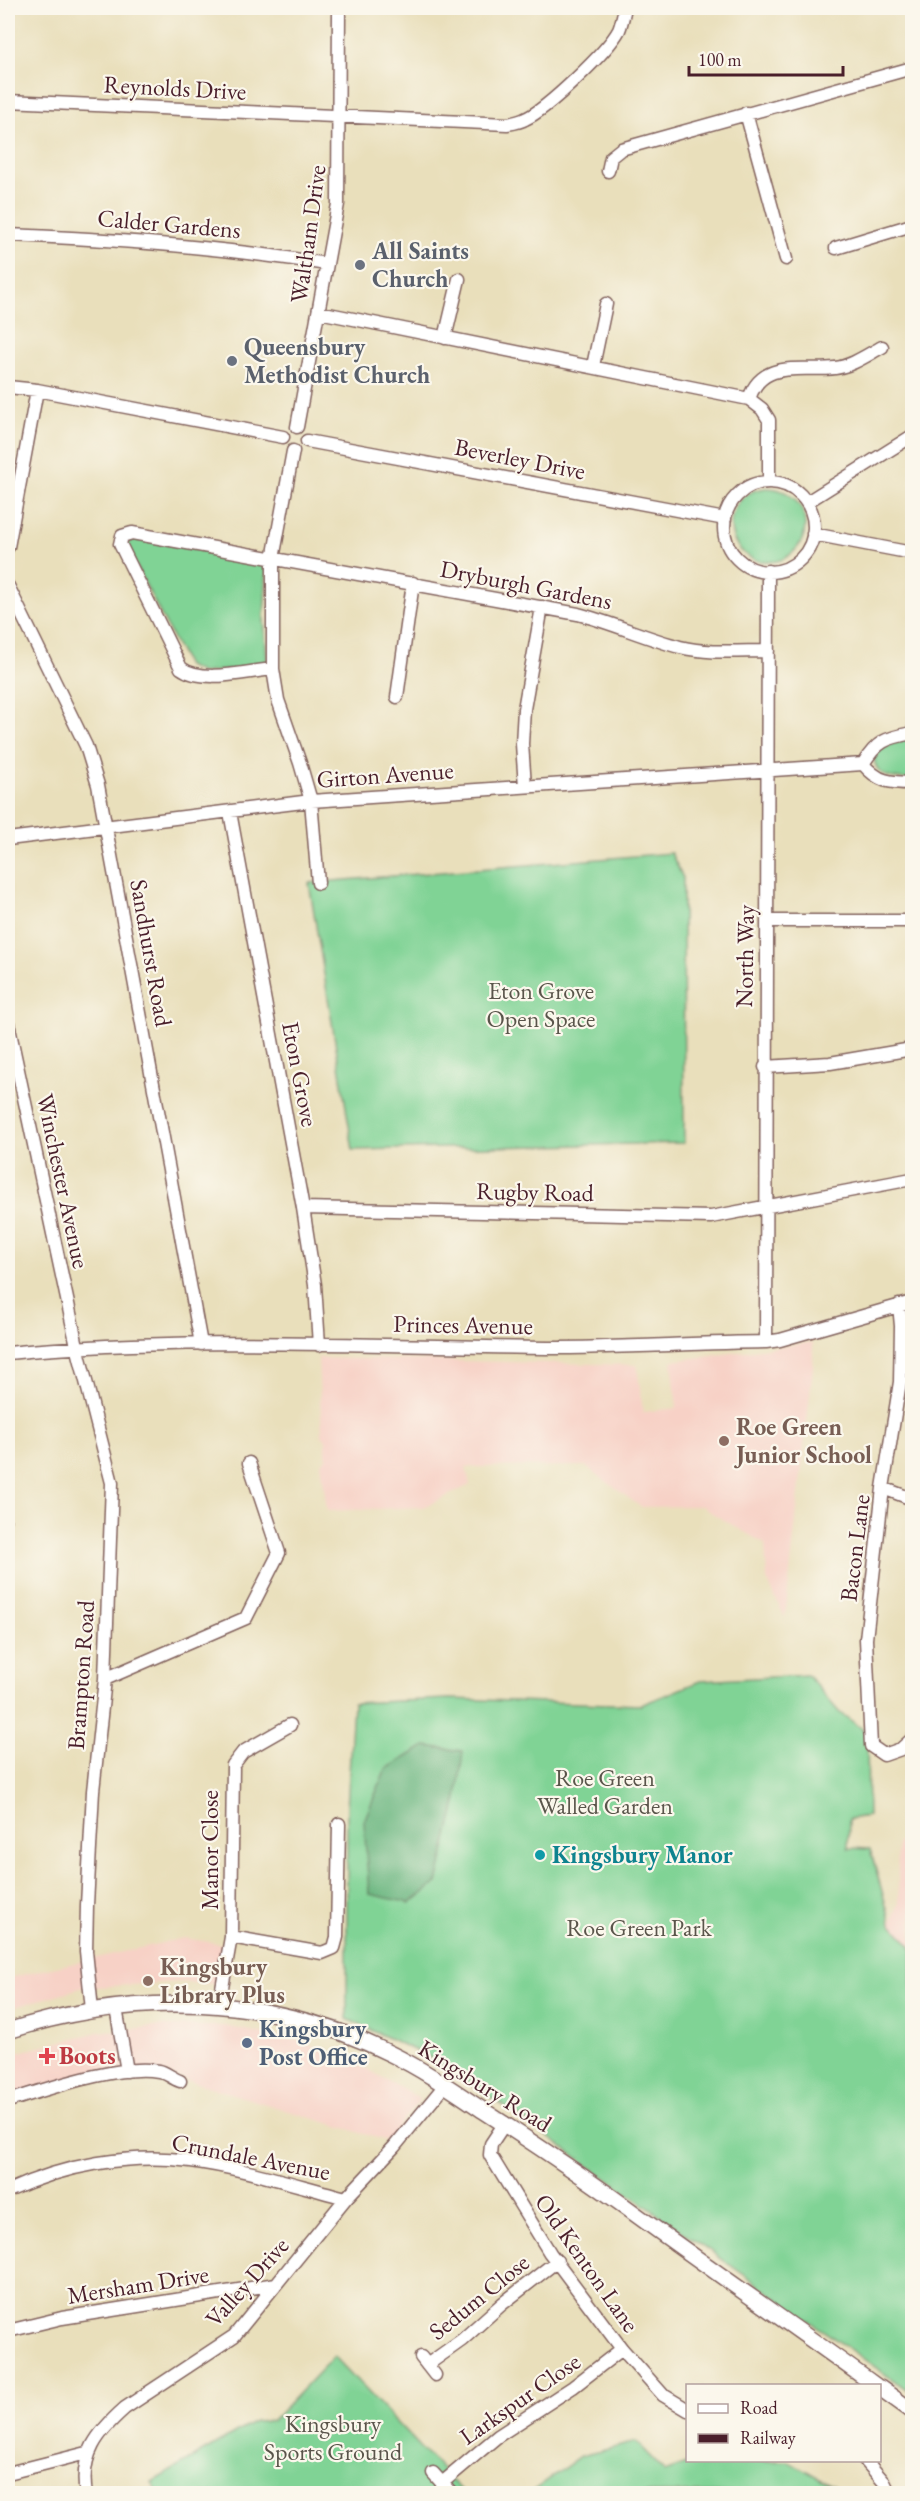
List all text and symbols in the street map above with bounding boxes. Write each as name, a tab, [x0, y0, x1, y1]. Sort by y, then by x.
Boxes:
scale bar	[689, 39, 844, 77]
text: 100 m	[698, 48, 742, 71]
street label: Reynolds Drive	[103, 68, 247, 107]
street label: Waltham Drive	[282, 163, 333, 305]
street label: Calder Gardens	[96, 202, 242, 245]
place label: All Saints Church	[371, 235, 469, 294]
marker: All Saints Church	[353, 258, 367, 272]
place label: Queensbury Methodist Church	[244, 331, 431, 390]
marker: Queensbury Methodist Church	[225, 354, 239, 368]
street label: Beverley Drive	[452, 431, 588, 486]
street label: Dryburgh Gardens	[438, 553, 615, 616]
street label: Girton Avenue	[315, 754, 454, 795]
street label: Sandhurst Road	[123, 877, 180, 1030]
street label: North Way	[728, 904, 761, 1008]
park label: Eton Grove Open Space	[487, 975, 595, 1034]
street label: Eton Grove	[275, 1019, 326, 1129]
street label: Winchester Avenue	[30, 1091, 97, 1271]
street label: Rugby Road	[476, 1175, 595, 1208]
street label: Princes Avenue	[393, 1308, 533, 1341]
place label: Roe Green Junior School	[734, 1411, 872, 1470]
marker: Roe Green Junior School	[717, 1434, 731, 1448]
street label: Bacon Lane	[833, 1492, 876, 1603]
street label: Brampton Road	[60, 1598, 101, 1751]
park label: Roe Green Walled Garden	[537, 1762, 673, 1821]
street label: Manor Close	[194, 1790, 225, 1910]
place label: Kingsbury Manor	[552, 1839, 733, 1871]
marker: Kingsbury Manor	[533, 1848, 547, 1862]
park label: Roe Green Park	[566, 1912, 712, 1943]
place label: Kingsbury Library Plus	[160, 1951, 285, 2011]
marker: Kingsbury Library Plus	[141, 1974, 155, 1988]
place label: Kingsbury Post Office	[259, 2013, 368, 2072]
street label: Kingsbury Road	[413, 2032, 559, 2139]
marker: Kingsbury Post Office	[240, 2036, 254, 2050]
place label: Boots	[59, 2040, 116, 2071]
marker: Boots	[40, 2049, 54, 2063]
street label: Crundale Avenue	[169, 2126, 333, 2187]
street label: Old Kenton Lane	[528, 2188, 647, 2338]
street label: Valley Drive	[198, 2230, 295, 2333]
street label: Sedum Close	[422, 2247, 535, 2347]
street label: Mersham Drive	[65, 2258, 211, 2311]
street label: Larkspur Close	[453, 2346, 586, 2452]
legend	[686, 2384, 881, 2462]
text: Road	[740, 2396, 779, 2419]
park label: Kingsbury Sports Ground	[264, 2408, 403, 2467]
text: Railway	[740, 2426, 796, 2449]

